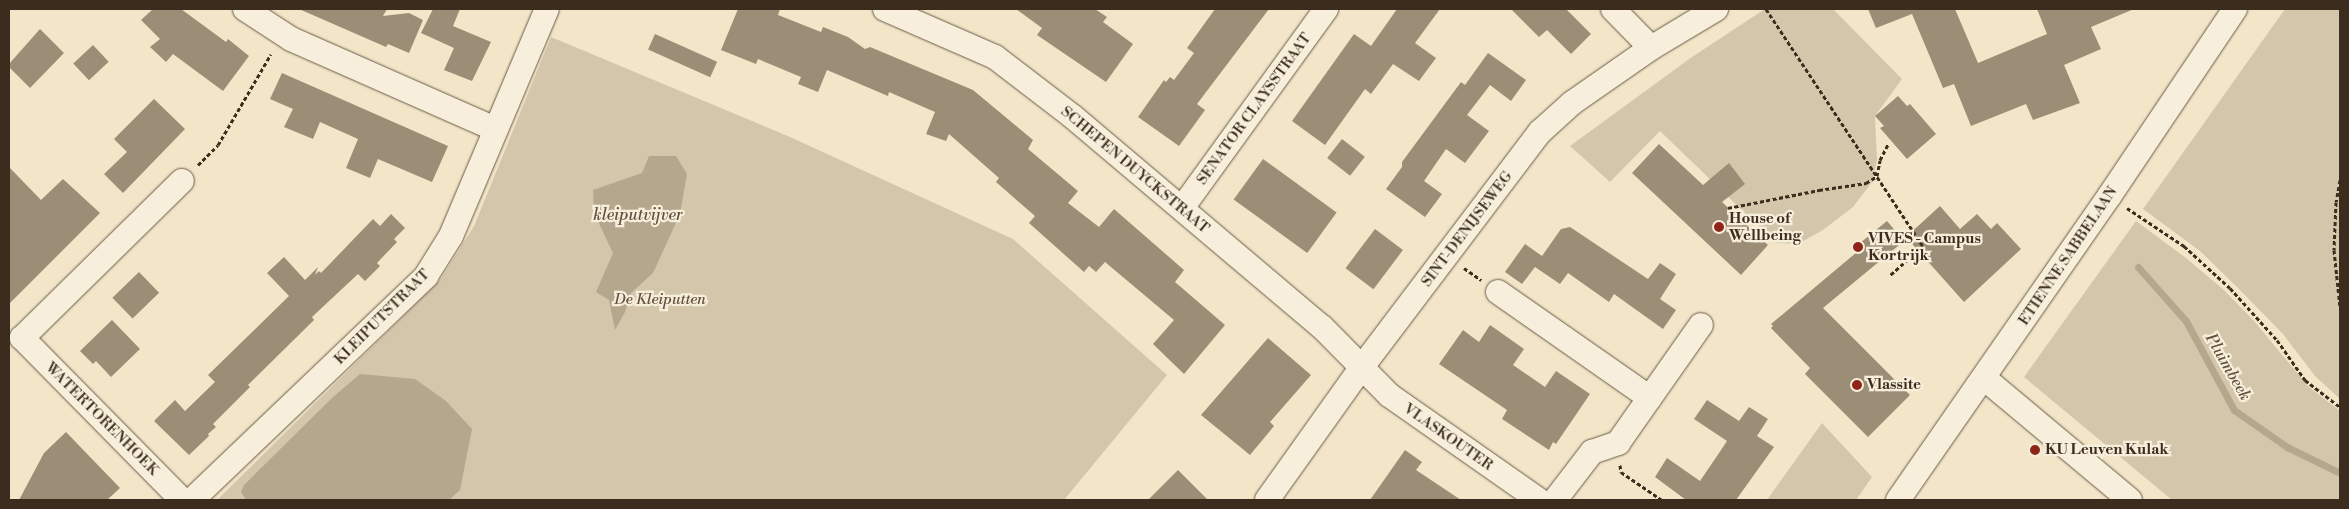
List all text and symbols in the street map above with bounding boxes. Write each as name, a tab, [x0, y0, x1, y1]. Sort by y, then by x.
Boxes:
street label: SENATOR CLAYSSTRAAT	[1193, 30, 1315, 188]
street label: SCHEPEN DUYCKSTRAAT	[1057, 103, 1213, 237]
street label: SINT-DENIJSEWEG	[1418, 168, 1516, 290]
street label: ETIENNE SABBELAAN	[2015, 183, 2121, 329]
water label: kleiputvijver	[593, 205, 683, 225]
place label: House of Wellbeing	[1729, 209, 1801, 244]
marker: House of Wellbeing	[1713, 221, 1725, 233]
place label: VIVES - Campus Kortrijk	[1868, 229, 1981, 264]
marker: VIVES - Campus Kortrijk	[1852, 241, 1864, 253]
street label: KLEIPUTSTRAAT	[331, 266, 433, 368]
park label: De Kleiputten	[614, 291, 706, 309]
water label: Pluimbeek	[2201, 330, 2255, 404]
street label: WATERTORENHOEK	[42, 359, 162, 479]
place label: Vlassite	[1867, 376, 1921, 394]
marker: Vlassite	[1851, 379, 1863, 391]
street label: VLASKOUTER	[1400, 400, 1496, 474]
place label: KU Leuven Kulak	[2045, 441, 2169, 459]
marker: KU Leuven Kulak	[2029, 444, 2041, 456]

